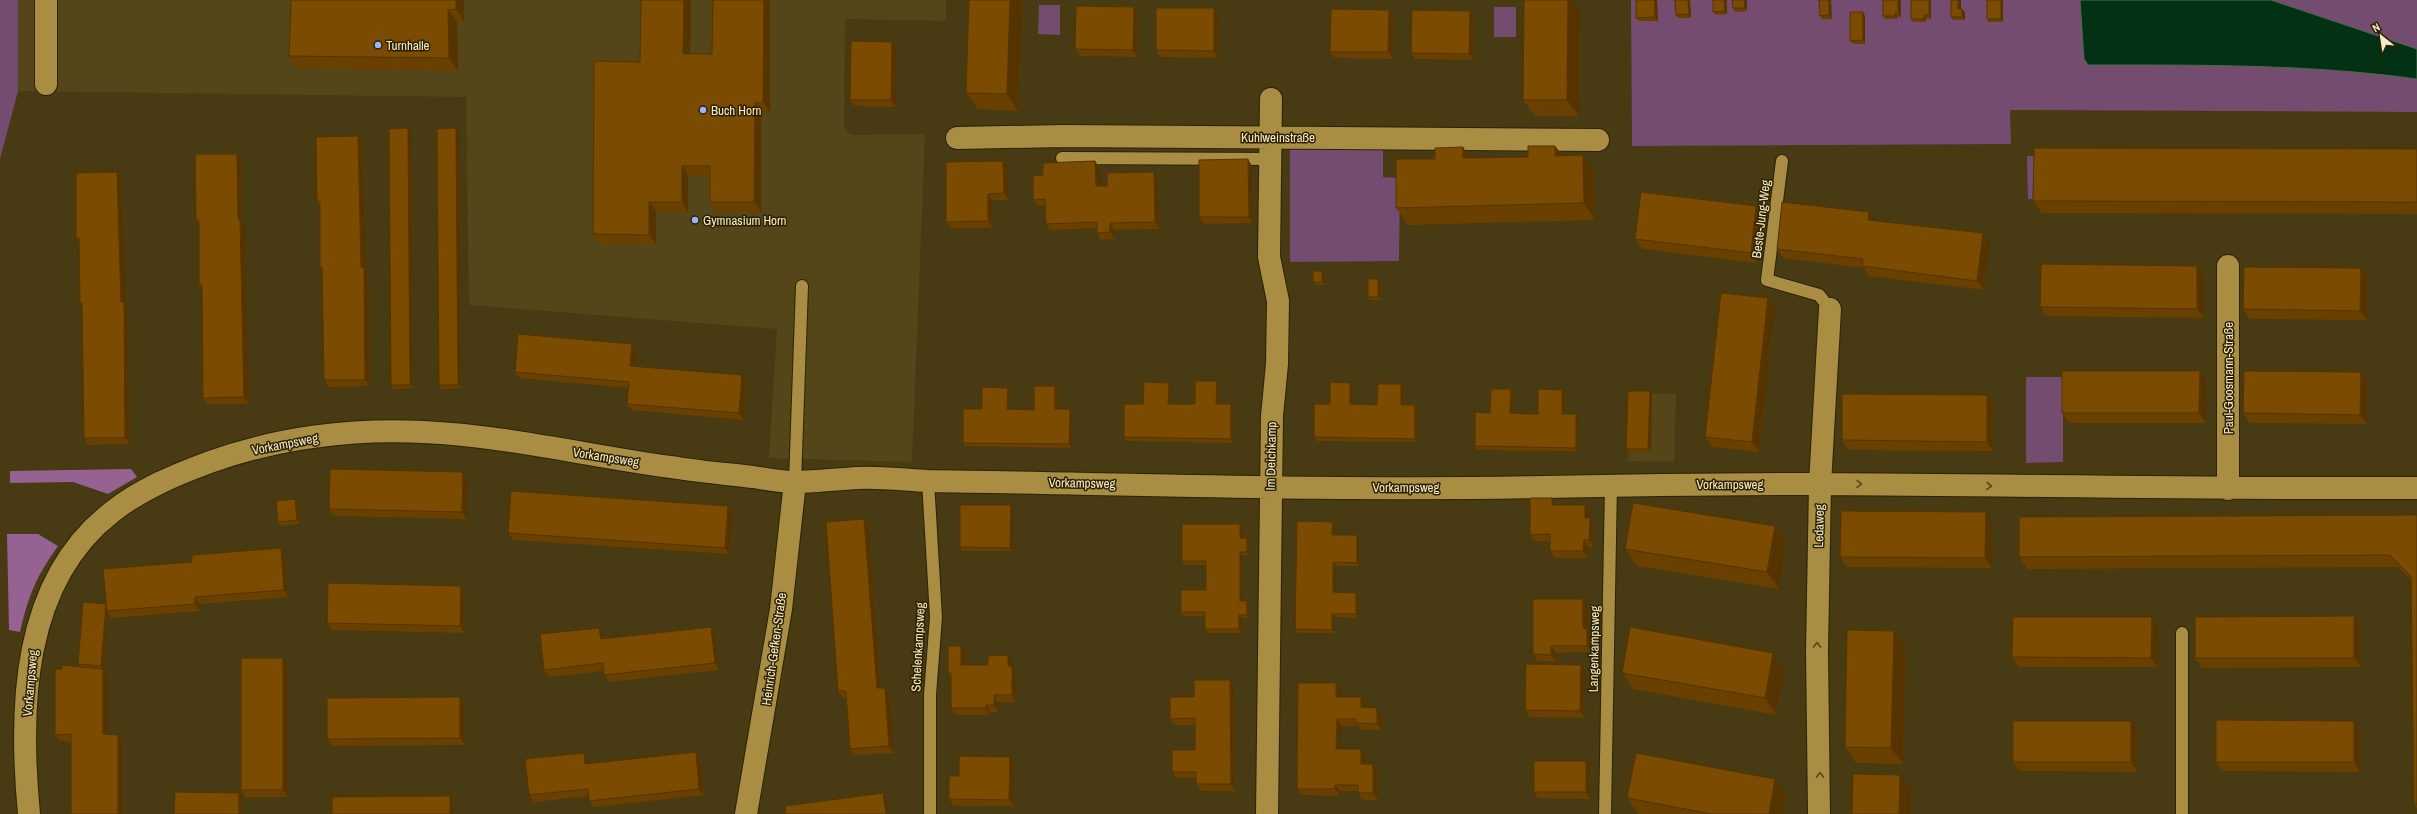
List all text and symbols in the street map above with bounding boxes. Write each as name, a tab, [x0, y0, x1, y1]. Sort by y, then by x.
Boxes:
north arrow	[2361, 16, 2401, 56]
text: N	[2370, 20, 2382, 35]
place label: Turnhalle	[386, 37, 430, 54]
marker: Turnhalle	[373, 40, 383, 50]
place label: Buch Horn	[711, 102, 761, 119]
marker: Buch Horn	[698, 105, 708, 115]
street label: Kuhlweinstraße	[1241, 129, 1315, 146]
street label: Beste-Jung-Weg	[1748, 179, 1774, 259]
place label: Gymnasium Horn	[703, 212, 787, 229]
marker: Gymnasium Horn	[690, 215, 700, 225]
street label: Paul-Goosmann-Straße	[2220, 322, 2237, 434]
street label: Im Deichkamp	[1262, 421, 1280, 491]
street label: Vorkampsweg	[251, 429, 320, 459]
street label: Vorkampsweg	[572, 443, 640, 471]
street label: Vorkampsweg	[1048, 474, 1116, 492]
street label: Vorkampsweg	[1697, 476, 1764, 493]
street label: Vorkampsweg	[1373, 479, 1440, 496]
one-way arrow	[1856, 480, 1862, 489]
one-way arrow	[1986, 482, 1992, 490]
street label: Ledaweg	[1810, 504, 1828, 548]
street label: Heinrich-Gefken-Straße	[758, 591, 790, 707]
street label: Schelenkampsweg	[907, 602, 929, 692]
street label: Langenkampsweg	[1585, 606, 1603, 692]
one-way arrow	[1813, 642, 1821, 648]
street label: Vorkampsweg	[19, 649, 41, 717]
one-way arrow	[1815, 772, 1824, 778]

